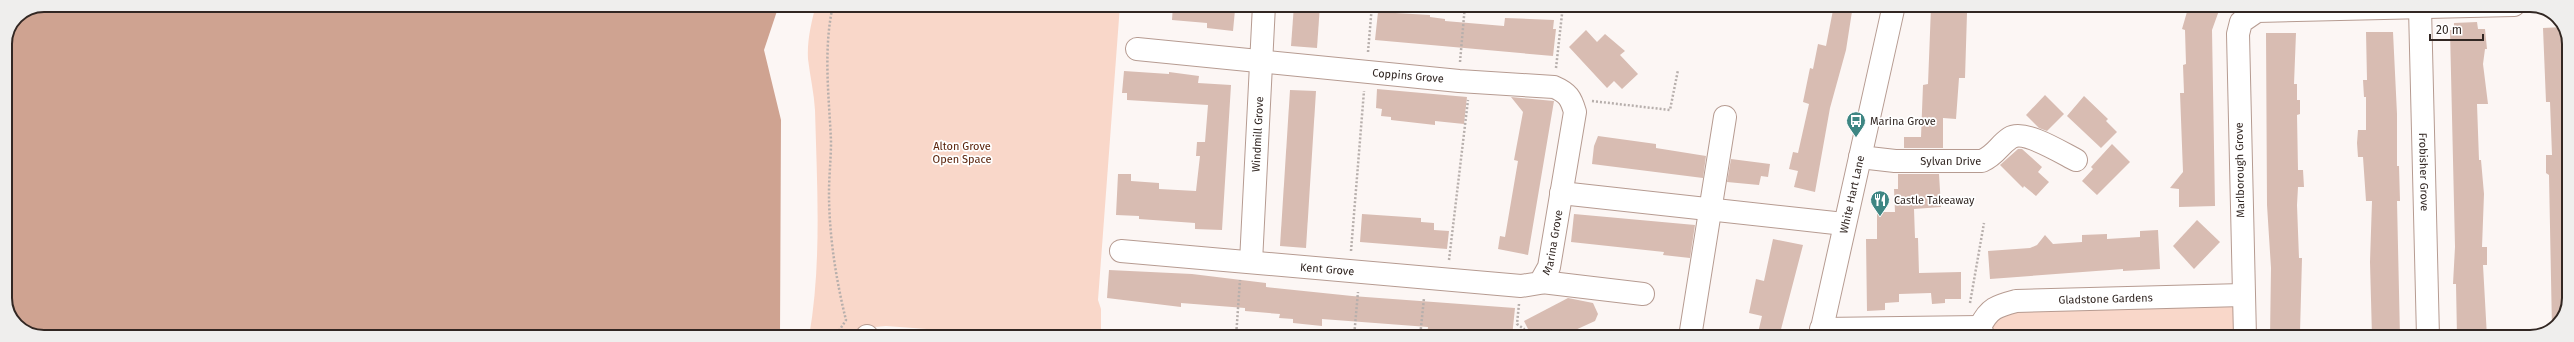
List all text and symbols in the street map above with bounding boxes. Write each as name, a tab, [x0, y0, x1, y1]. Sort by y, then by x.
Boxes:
scale bar	[2430, 16, 2483, 42]
text: 20 m	[2436, 23, 2462, 37]
street label: Coppins Grove	[1372, 66, 1444, 86]
street label: Windmill Grove	[1249, 96, 1266, 172]
bus stop icon: Marina Grove	[1845, 110, 1867, 138]
place label: Marina Grove	[1870, 115, 1936, 128]
street label: Marlborough Grove	[2233, 122, 2247, 218]
street label: Frobisher Grove	[2417, 133, 2431, 211]
park label: Alton Grove Open Space	[933, 140, 991, 166]
street label: White Hart Lane	[1837, 154, 1867, 235]
street label: Sylvan Drive	[1920, 155, 1981, 168]
restaurant icon: Castle Takeaway	[1869, 189, 1891, 217]
place label: Castle Takeaway	[1894, 194, 1975, 207]
street label: Marina Grove	[1539, 209, 1565, 277]
street label: Kent Grove	[1300, 260, 1355, 278]
street label: Gladstone Gardens	[2058, 291, 2153, 306]

